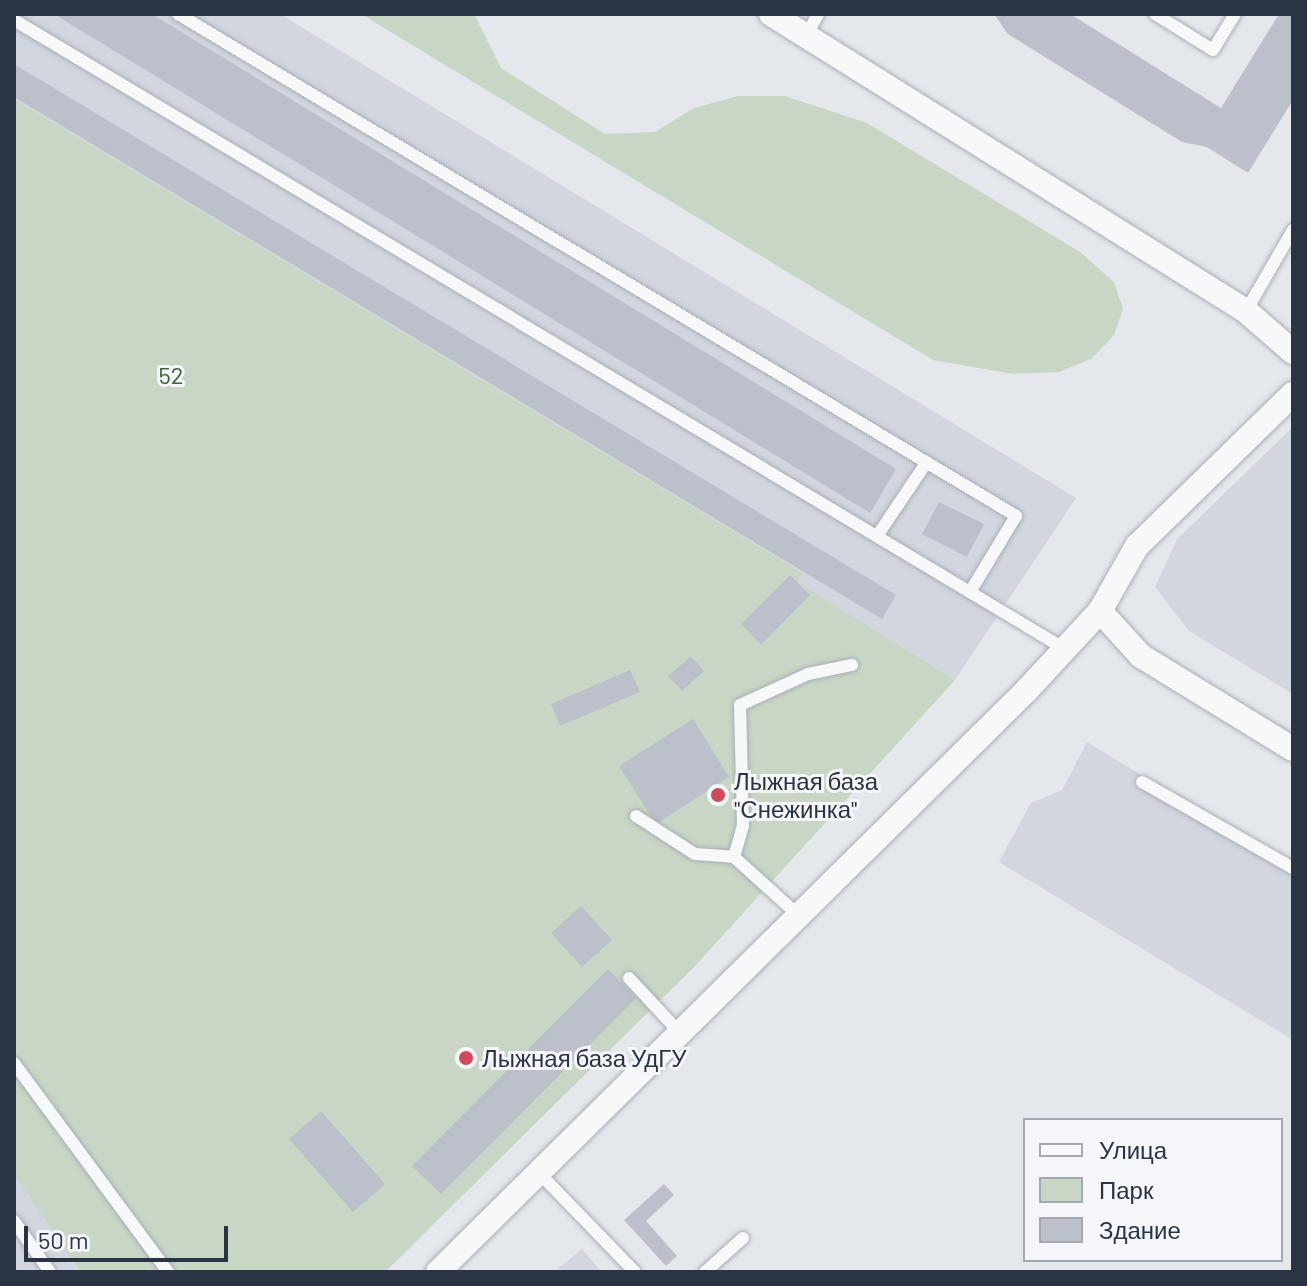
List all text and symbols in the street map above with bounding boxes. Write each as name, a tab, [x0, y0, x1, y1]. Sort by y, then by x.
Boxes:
park label: 52	[158, 361, 184, 389]
place label: Лыжная база "Снежинка"	[734, 767, 878, 823]
marker: Лыжная база "Снежинка"	[709, 786, 727, 804]
place label: Лыжная база УдГУ	[482, 1044, 686, 1072]
marker: Лыжная база УдГУ	[457, 1049, 475, 1067]
legend	[1023, 1118, 1283, 1262]
text: Улица	[1099, 1135, 1167, 1164]
text: Парк	[1099, 1175, 1153, 1204]
scale bar	[28, 1210, 232, 1260]
text: Здание	[1099, 1215, 1181, 1244]
text: 50 m	[38, 1225, 89, 1254]

